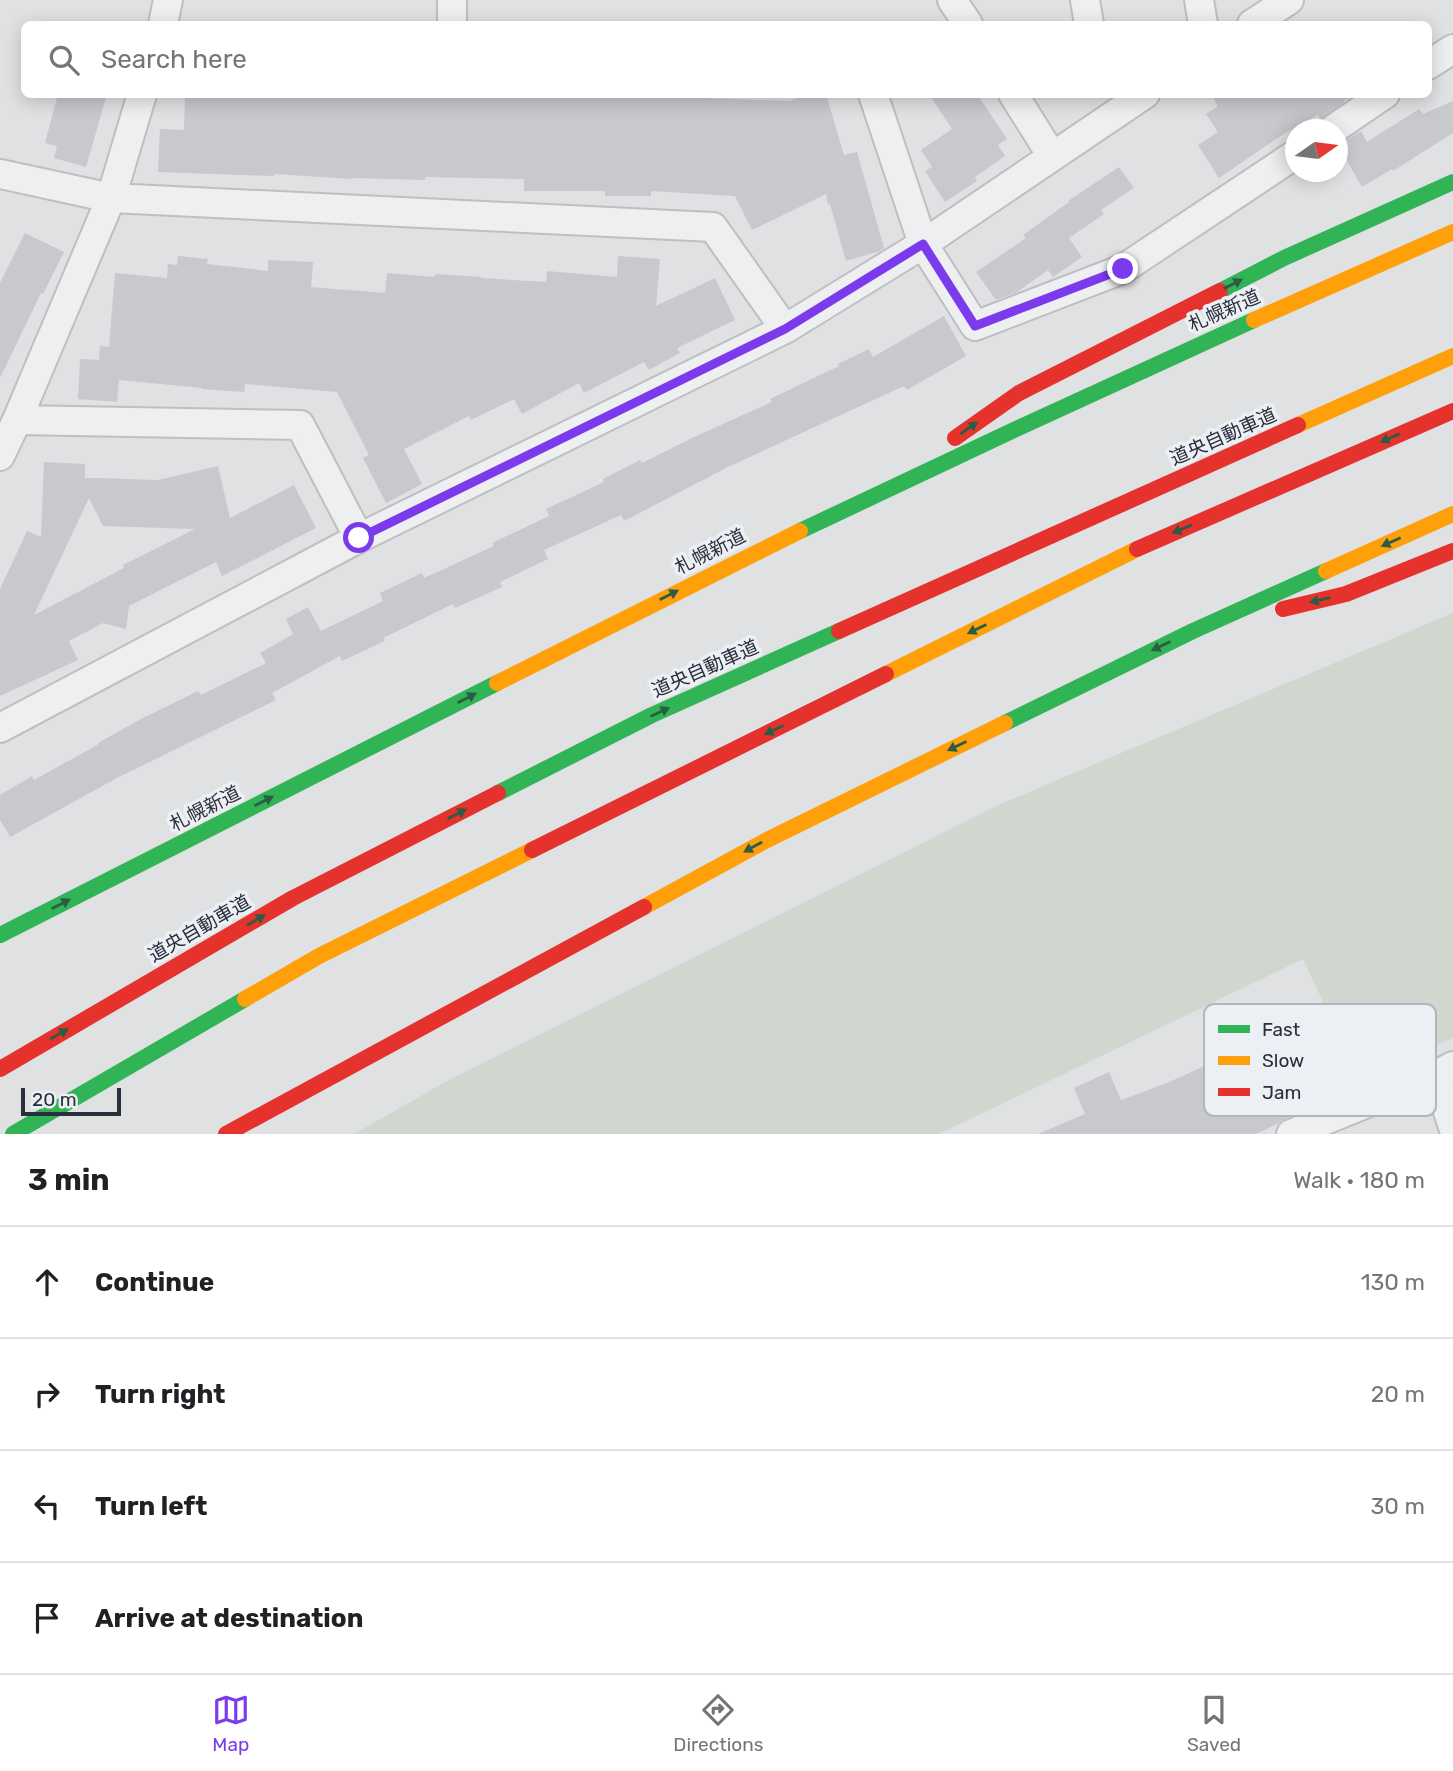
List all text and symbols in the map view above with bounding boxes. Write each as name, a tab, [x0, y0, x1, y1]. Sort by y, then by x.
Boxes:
search box	[21, 21, 1432, 98]
icon: search	[45, 41, 83, 79]
text: Search here	[101, 44, 247, 75]
north arrow	[1285, 119, 1348, 182]
route end	[1107, 253, 1138, 284]
one-way arrow	[1223, 279, 1243, 290]
street label: 札幌新道	[1185, 284, 1264, 336]
street label: 道央自動車道	[1166, 403, 1280, 470]
one-way arrow	[960, 421, 978, 435]
one-way arrow	[1380, 433, 1401, 444]
route start	[343, 522, 374, 553]
street label: 札幌新道	[671, 524, 749, 579]
one-way arrow	[1171, 524, 1192, 535]
one-way arrow	[1380, 537, 1401, 548]
one-way arrow	[659, 590, 679, 601]
one-way arrow	[1309, 595, 1331, 606]
one-way arrow	[967, 623, 987, 634]
street label: 道央自動車道	[648, 635, 762, 702]
one-way arrow	[1151, 640, 1171, 652]
one-way arrow	[457, 693, 477, 705]
one-way arrow	[650, 706, 670, 718]
one-way arrow	[764, 724, 784, 736]
one-way arrow	[947, 741, 967, 752]
street label: 札幌新道	[166, 781, 244, 836]
one-way arrow	[254, 796, 274, 807]
one-way arrow	[447, 809, 467, 820]
one-way arrow	[743, 842, 763, 853]
street label: 道央自動車道	[144, 890, 254, 967]
one-way arrow	[51, 899, 71, 910]
one-way arrow	[246, 913, 265, 926]
legend	[1204, 1004, 1436, 1116]
text: Fast	[1262, 1018, 1301, 1041]
one-way arrow	[49, 1028, 69, 1040]
text: Slow	[1262, 1049, 1304, 1072]
text: Jam	[1262, 1081, 1301, 1104]
scale bar	[21, 1085, 121, 1117]
text: 20 m	[32, 1088, 77, 1111]
text: 3 min	[28, 1162, 110, 1198]
text: Walk · 180 m	[1293, 1166, 1425, 1194]
icon: ahead	[28, 1263, 66, 1301]
text: Continue	[95, 1267, 214, 1298]
text: 130 m	[1361, 1268, 1425, 1296]
icon: right	[28, 1375, 66, 1413]
text: Turn right	[95, 1379, 225, 1410]
text: 20 m	[1371, 1380, 1425, 1408]
icon: left	[28, 1487, 66, 1525]
text: Turn left	[95, 1491, 207, 1522]
text: 30 m	[1370, 1492, 1425, 1520]
icon: arrive	[28, 1599, 66, 1637]
text: Arrive at destination	[95, 1603, 363, 1634]
tab: Map	[212, 1691, 250, 1756]
tab: Directions	[673, 1691, 763, 1756]
tab: Saved	[1187, 1691, 1241, 1756]

